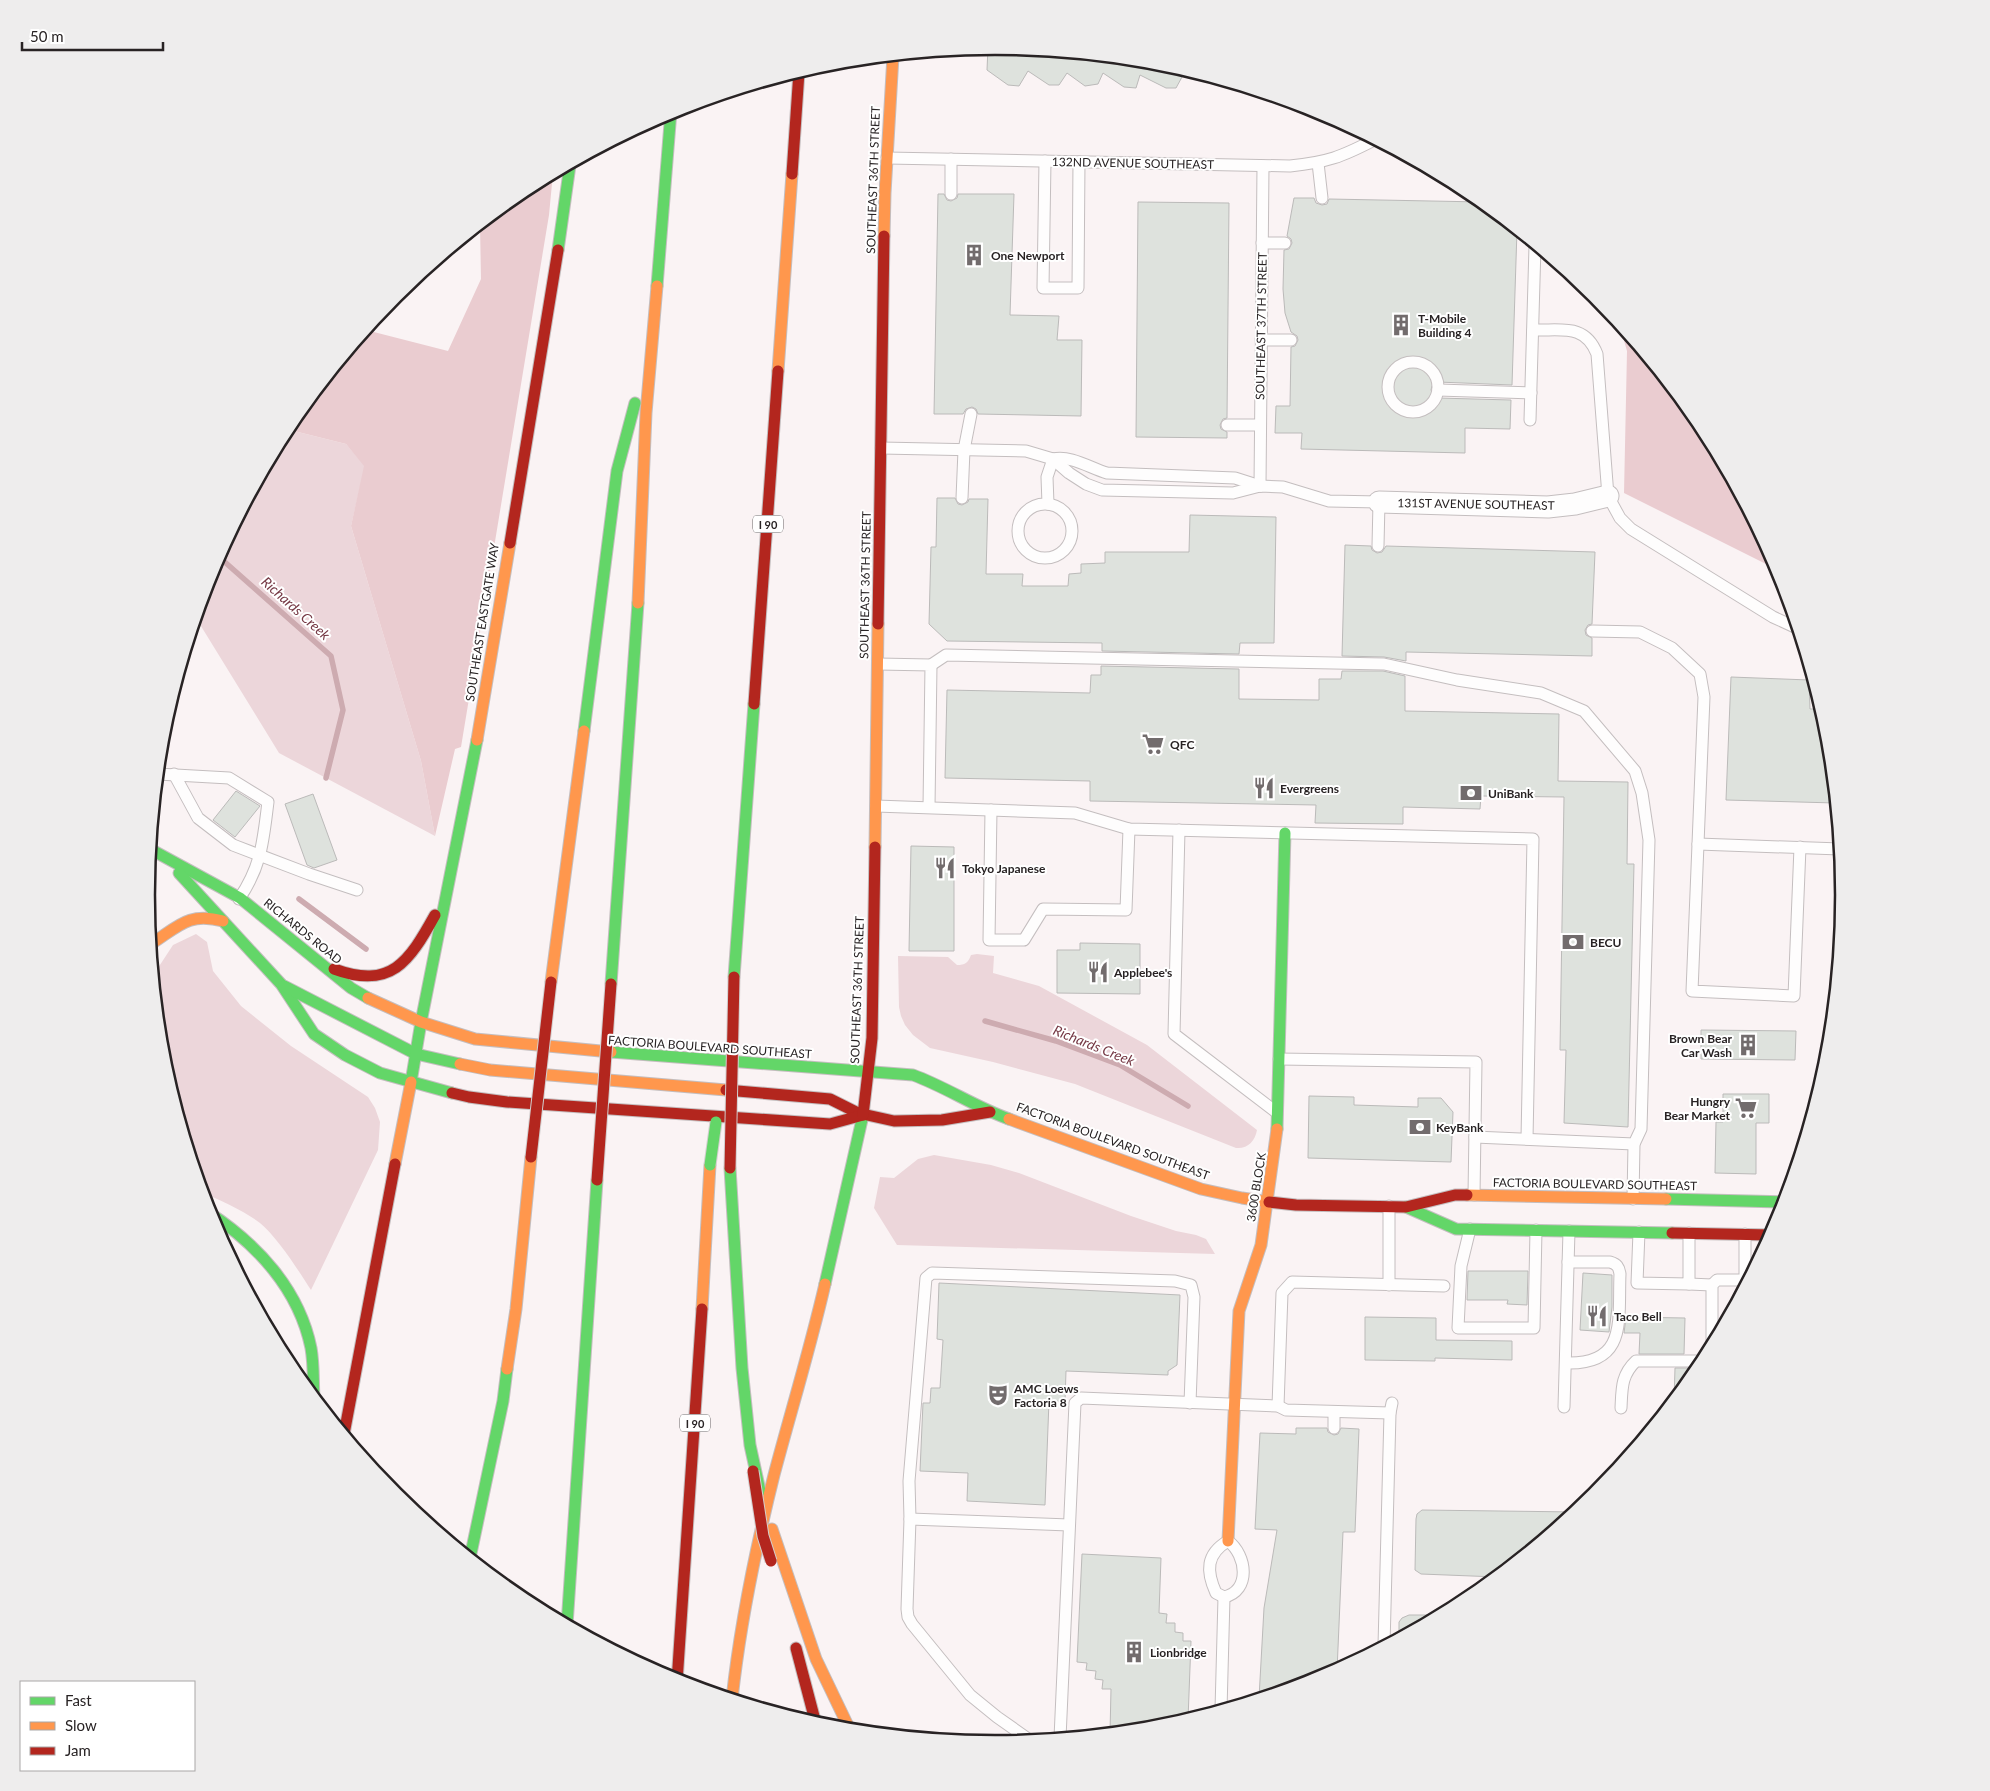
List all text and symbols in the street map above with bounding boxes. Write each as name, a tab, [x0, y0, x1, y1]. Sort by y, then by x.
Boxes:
scale bar	[22, 20, 164, 52]
text: 50 m	[30, 27, 64, 45]
street label: SOUTHEAST 36TH STREET	[863, 106, 883, 254]
street label: 132ND AVENUE SOUTHEAST	[1052, 154, 1214, 172]
building icon: One Newport	[961, 242, 987, 268]
place label: One Newport	[991, 248, 1065, 263]
street label: SOUTHEAST 37TH STREET	[1252, 252, 1270, 400]
place label: T-Mobile Building 4	[1418, 311, 1471, 340]
building icon: T-Mobile Building 4	[1388, 312, 1414, 338]
street label: 131ST AVENUE SOUTHEAST	[1397, 495, 1555, 513]
street label: SOUTHEAST 36TH STREET	[856, 511, 874, 659]
road number: I 90	[753, 516, 783, 532]
street label: SOUTHEAST EASTGATE WAY	[462, 541, 502, 702]
water label: Richards Creek	[258, 573, 334, 643]
supermarket icon: QFC	[1140, 731, 1166, 757]
place label: QFC	[1170, 737, 1194, 752]
restaurant icon: Evergreens	[1251, 775, 1277, 801]
bank icon: UniBank	[1458, 780, 1484, 806]
place label: Evergreens	[1280, 781, 1339, 796]
place label: UniBank	[1488, 786, 1534, 801]
restaurant icon: Tokyo Japanese	[932, 855, 958, 881]
place label: Tokyo Japanese	[962, 861, 1046, 876]
street label: RICHARDS ROAD	[261, 895, 345, 967]
street label: SOUTHEAST 36TH STREET	[847, 916, 867, 1064]
bank icon: BECU	[1560, 929, 1586, 955]
place label: BECU	[1590, 935, 1622, 950]
restaurant icon: Applebee's	[1085, 959, 1111, 985]
place label: Applebee's	[1113, 965, 1172, 980]
water label: Richards Creek	[1051, 1021, 1137, 1069]
place label: Brown Bear Car Wash	[1669, 1031, 1733, 1060]
street label: FACTORIA BOULEVARD SOUTHEAST	[608, 1032, 812, 1062]
building icon: Brown Bear Car Wash	[1735, 1032, 1761, 1058]
place label: Hungry Bear Market	[1664, 1094, 1731, 1123]
supermarket icon: Hungry Bear Market	[1733, 1095, 1759, 1121]
street label: FACTORIA BOULEVARD SOUTHEAST	[1014, 1099, 1212, 1183]
bank icon: KeyBank	[1407, 1114, 1433, 1140]
place label: KeyBank	[1436, 1120, 1484, 1135]
street label: 3600 BLOCK	[1243, 1151, 1269, 1223]
street label: FACTORIA BOULEVARD SOUTHEAST	[1493, 1175, 1697, 1193]
restaurant icon: Taco Bell	[1584, 1303, 1610, 1329]
place label: Taco Bell	[1614, 1309, 1662, 1324]
place label: AMC Loews Factoria 8	[1013, 1381, 1079, 1410]
theatre icon: AMC Loews Factoria 8	[985, 1382, 1011, 1408]
road number: I 90	[680, 1415, 710, 1432]
building icon: Lionbridge	[1121, 1639, 1147, 1665]
place label: Lionbridge	[1150, 1645, 1207, 1660]
legend	[20, 1681, 195, 1771]
text: Fast	[65, 1691, 92, 1709]
text: Slow	[65, 1716, 97, 1734]
text: Jam	[65, 1741, 91, 1759]

